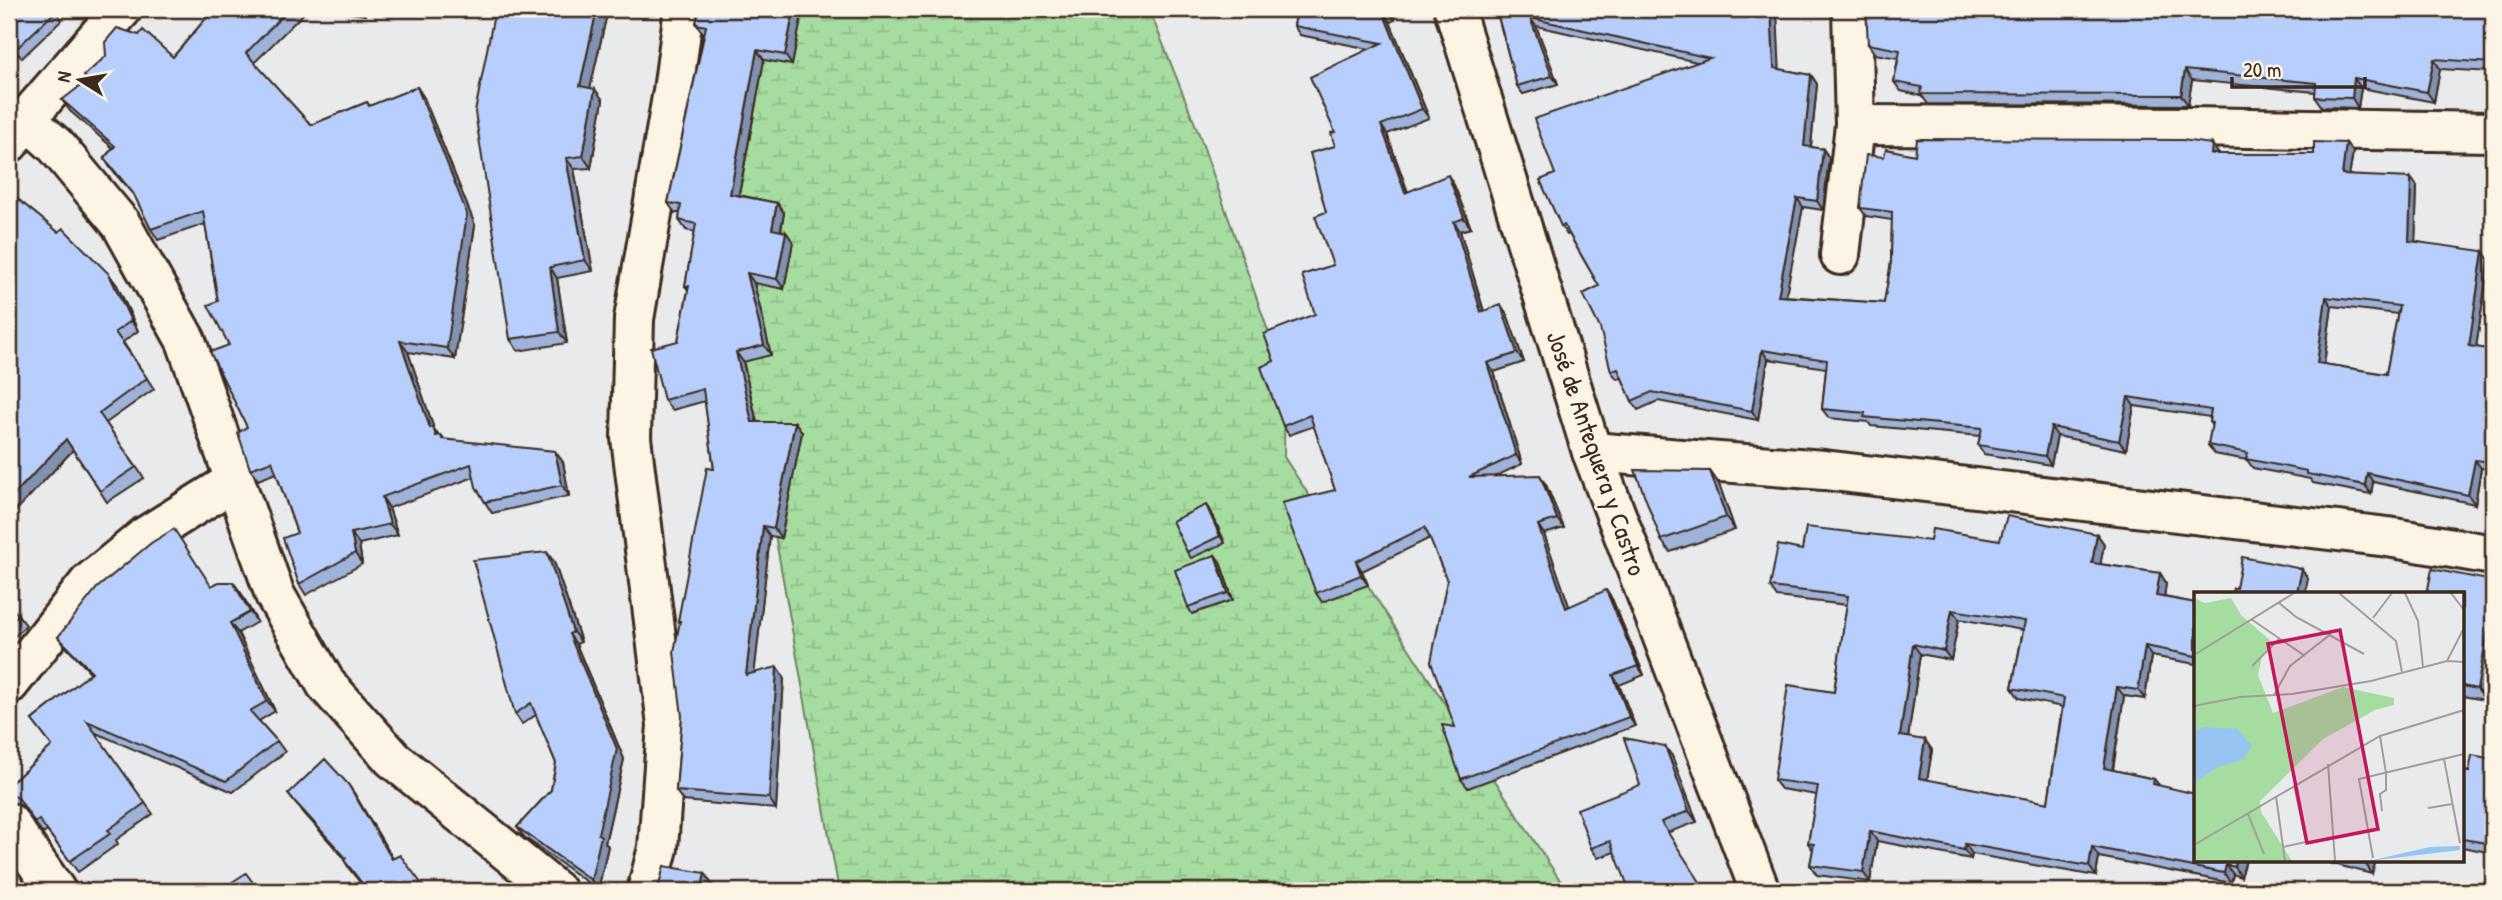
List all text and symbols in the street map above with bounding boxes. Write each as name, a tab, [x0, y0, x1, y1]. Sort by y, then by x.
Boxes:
north arrow	[46, 46, 116, 116]
scale bar	[2232, 46, 2366, 90]
text: 20 m	[2243, 55, 2281, 84]
text: N	[50, 69, 77, 84]
street label: José de Antequera y Castro	[1539, 326, 1655, 580]
inset map	[2194, 592, 2464, 862]

